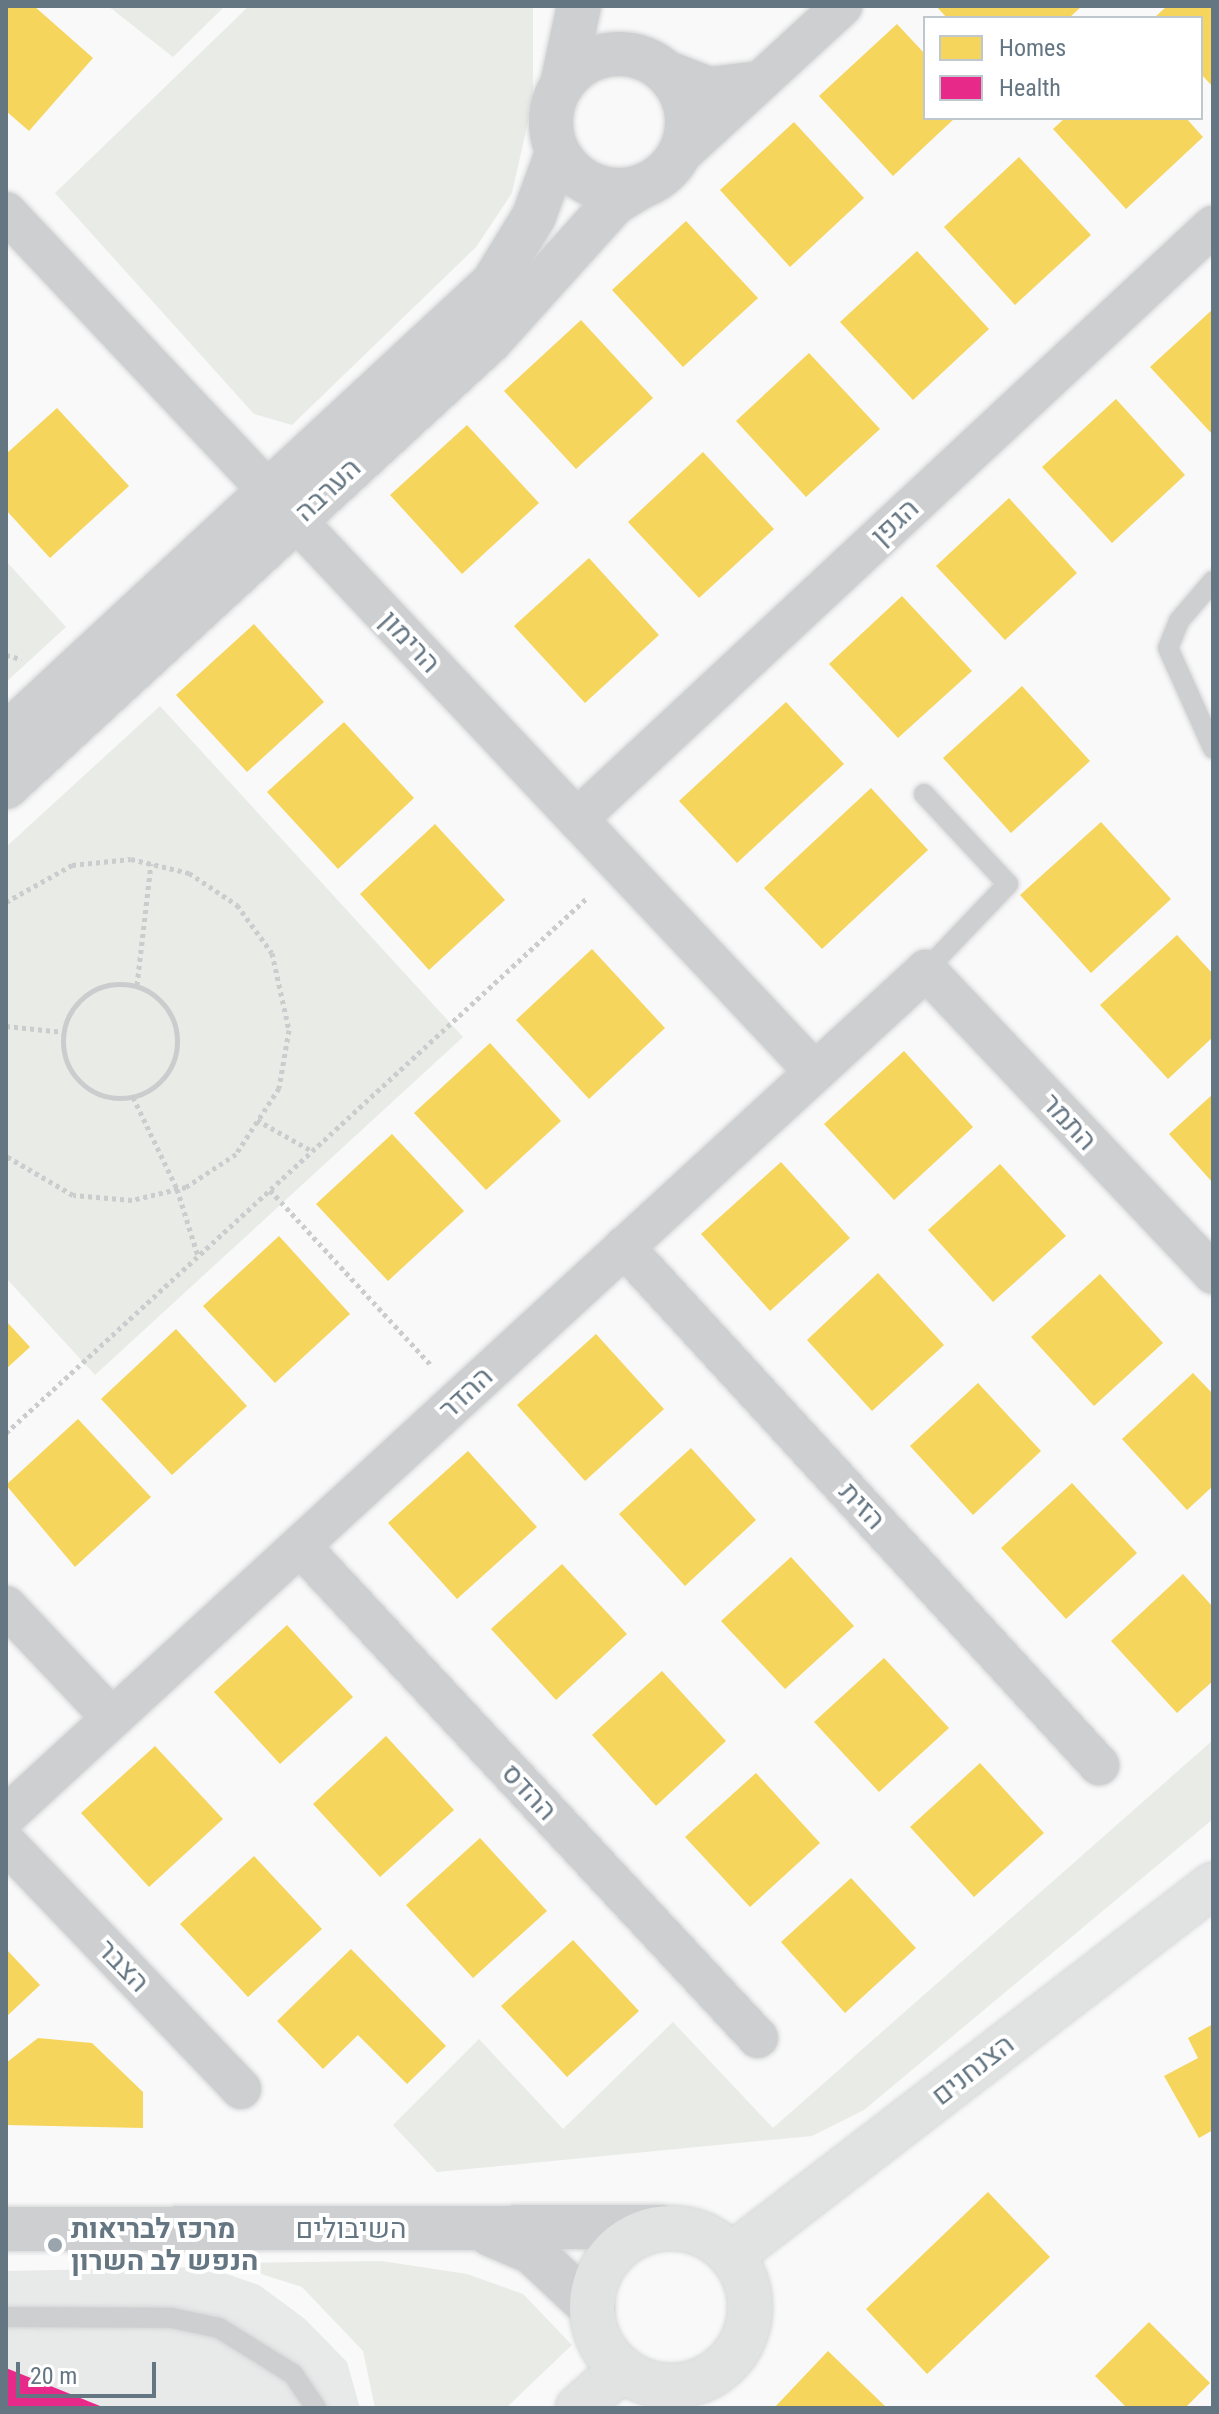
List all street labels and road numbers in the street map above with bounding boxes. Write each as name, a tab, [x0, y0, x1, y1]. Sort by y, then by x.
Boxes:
street label: הערבה	[288, 451, 368, 529]
street label: הגפן	[864, 492, 926, 552]
street label: הרימון	[373, 604, 447, 680]
street label: התמר	[1034, 1087, 1104, 1157]
street label: ההדר	[432, 1360, 500, 1426]
street label: הזית	[832, 1475, 892, 1537]
street label: ההדס	[494, 1757, 564, 1827]
street label: הצבר	[90, 1933, 156, 1999]
street label: הצנחנים	[925, 2027, 1021, 2113]
street label: השיבולים	[296, 2212, 406, 2246]

